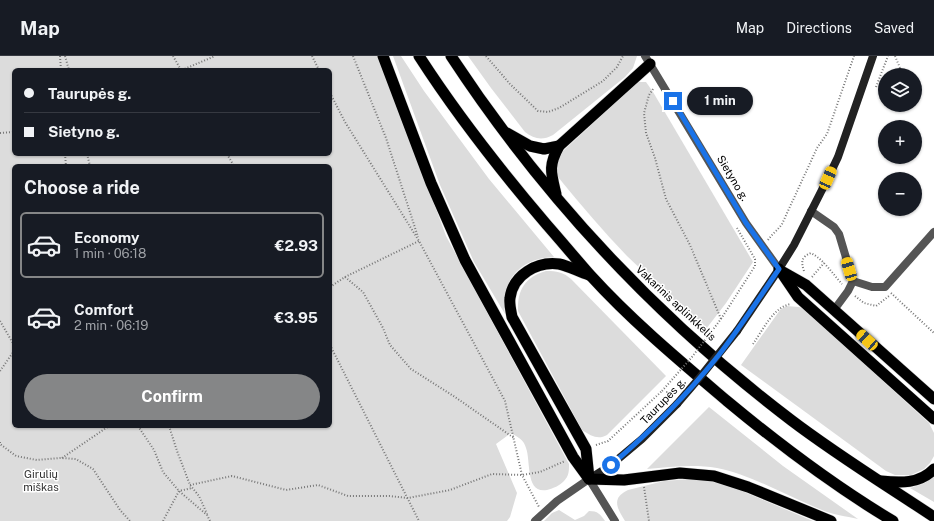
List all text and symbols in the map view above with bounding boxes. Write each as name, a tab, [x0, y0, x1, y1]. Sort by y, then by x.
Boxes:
text: Map	[20, 17, 60, 39]
text: Map	[736, 20, 764, 36]
text: Directions	[786, 20, 852, 36]
text: Saved	[874, 20, 914, 36]
map controls	[878, 68, 922, 216]
button: layers	[878, 68, 922, 112]
text: Taurupės g.	[48, 85, 131, 102]
callout: 1 min	[687, 87, 753, 115]
route end	[664, 92, 682, 110]
text: 1 min	[704, 93, 736, 108]
button: +	[878, 120, 922, 164]
text: Sietyno g.	[48, 123, 120, 140]
street label: Sietyno g.	[715, 153, 751, 203]
car	[818, 165, 838, 191]
button: −	[878, 172, 922, 216]
text: Choose a ride	[24, 177, 140, 198]
icon: car	[26, 227, 62, 263]
text: Economy	[74, 229, 139, 246]
text: €2.93	[275, 237, 318, 254]
text: 1 min · 06:18	[74, 246, 146, 261]
car	[840, 256, 858, 282]
street label: Vakarinis aplinkkelis	[634, 263, 719, 343]
icon: car	[26, 299, 62, 335]
text: Comfort	[74, 301, 134, 318]
text: €3.95	[274, 309, 318, 326]
text: 2 min · 06:19	[74, 318, 148, 333]
car	[854, 328, 880, 352]
button: Confirm	[24, 374, 320, 420]
street label: Taurupės g.	[638, 375, 688, 427]
route start	[602, 456, 620, 474]
park label: Girulių miškas	[23, 468, 59, 493]

